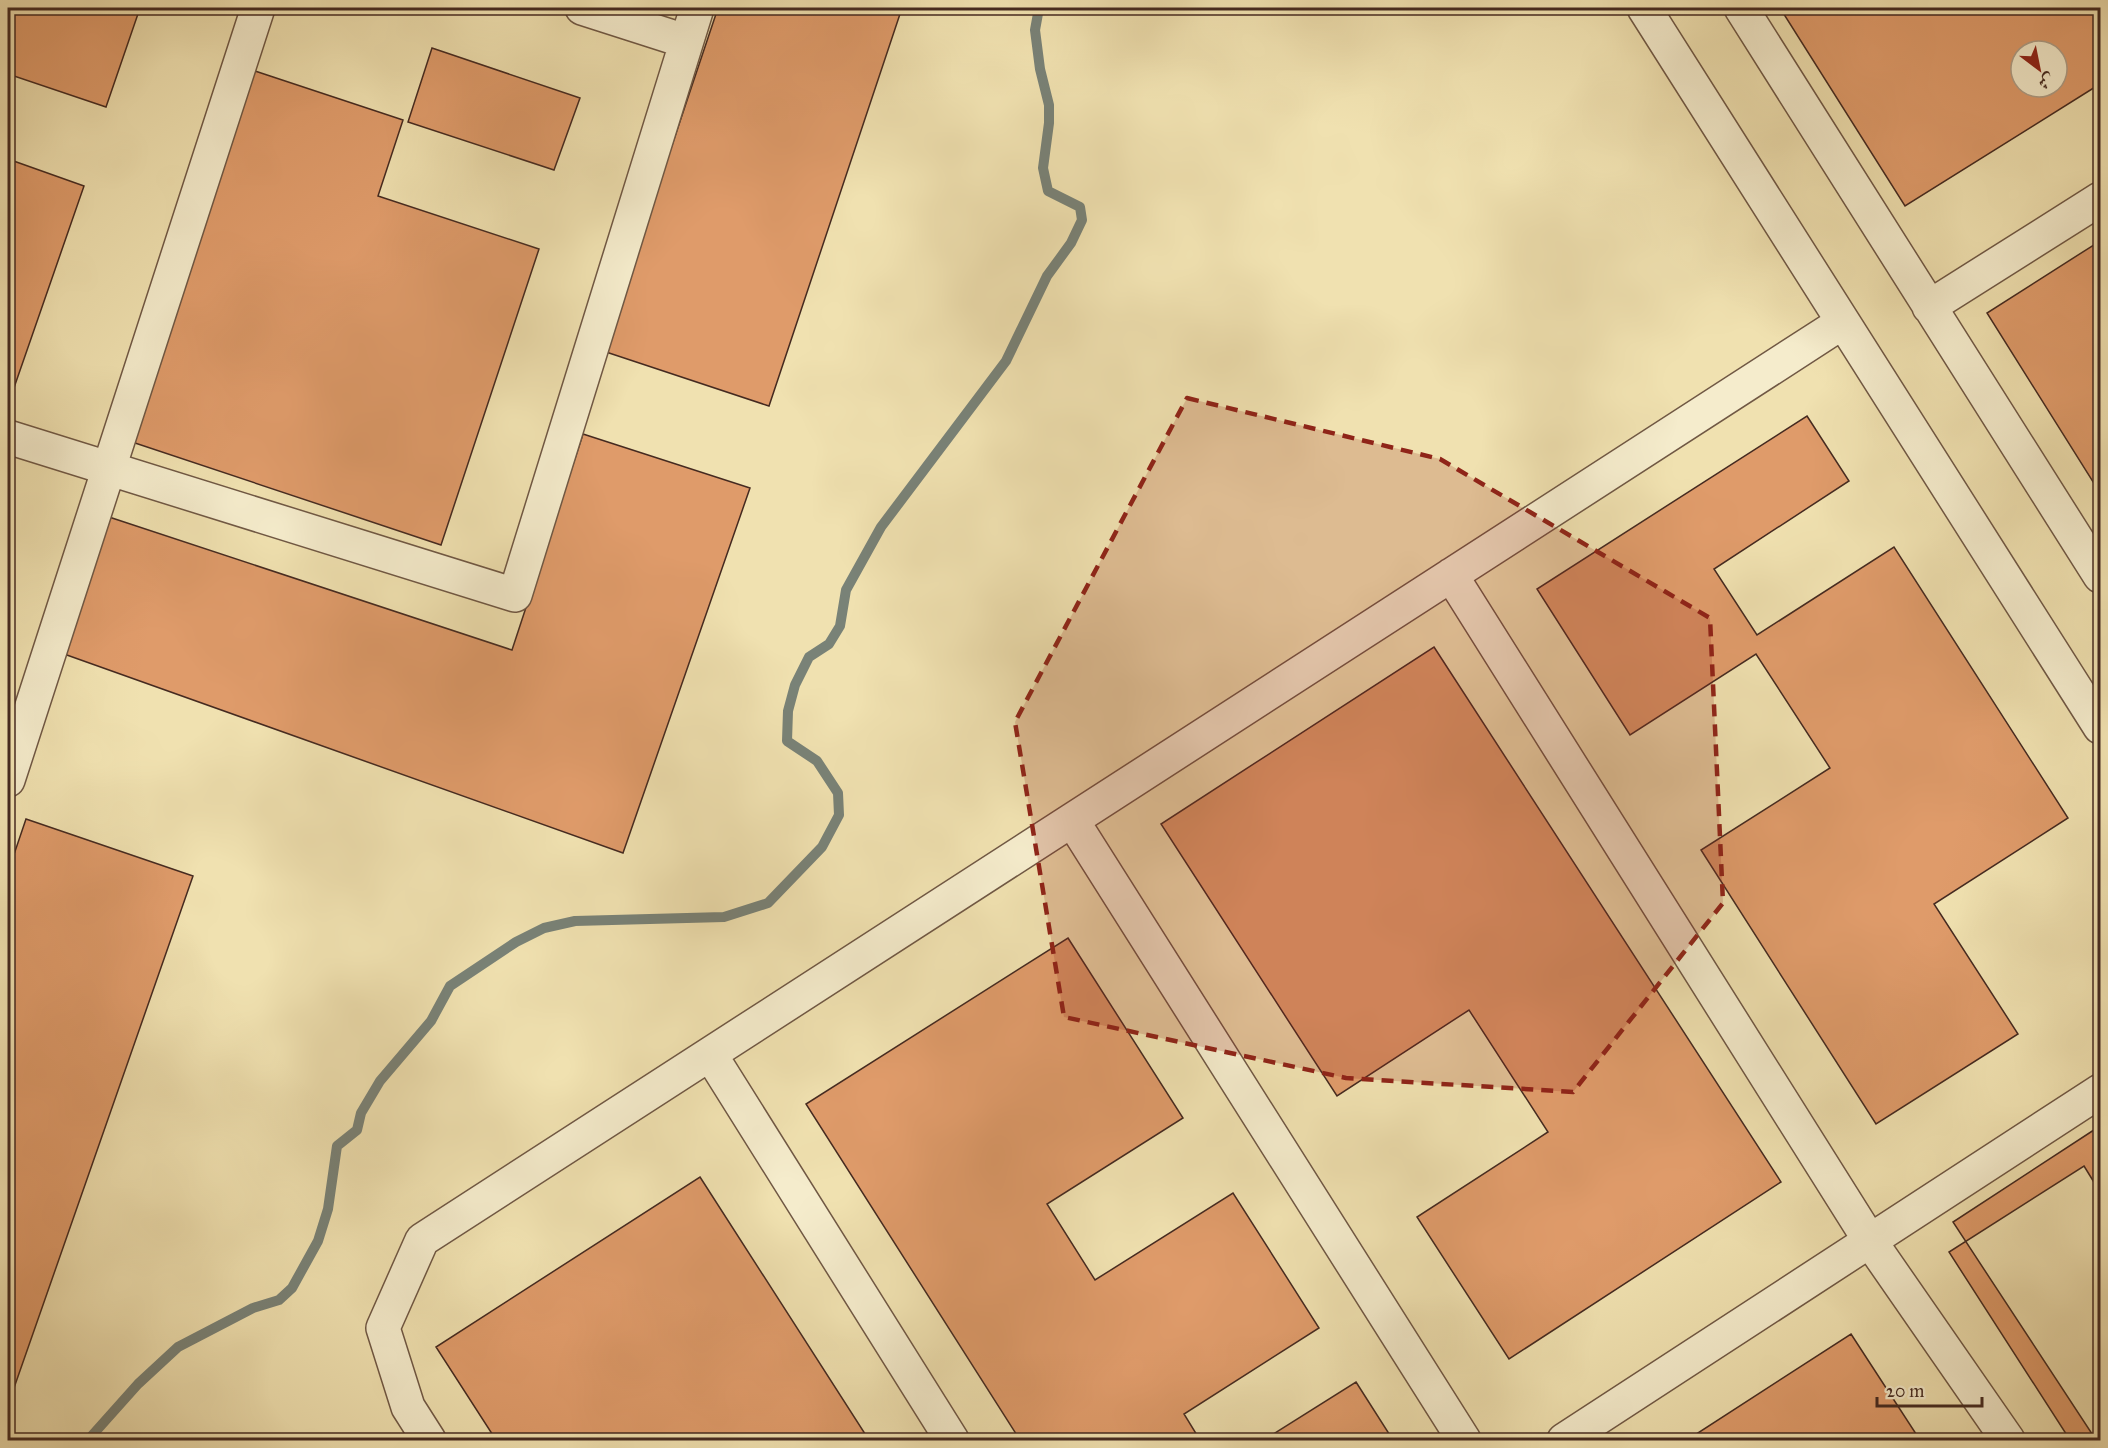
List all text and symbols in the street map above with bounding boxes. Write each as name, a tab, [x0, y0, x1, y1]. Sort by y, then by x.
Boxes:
north arrow	[2009, 39, 2069, 99]
text: ش	[2035, 69, 2058, 94]
scale bar	[1877, 1370, 1982, 1408]
text: 20 m	[1886, 1380, 1924, 1402]

